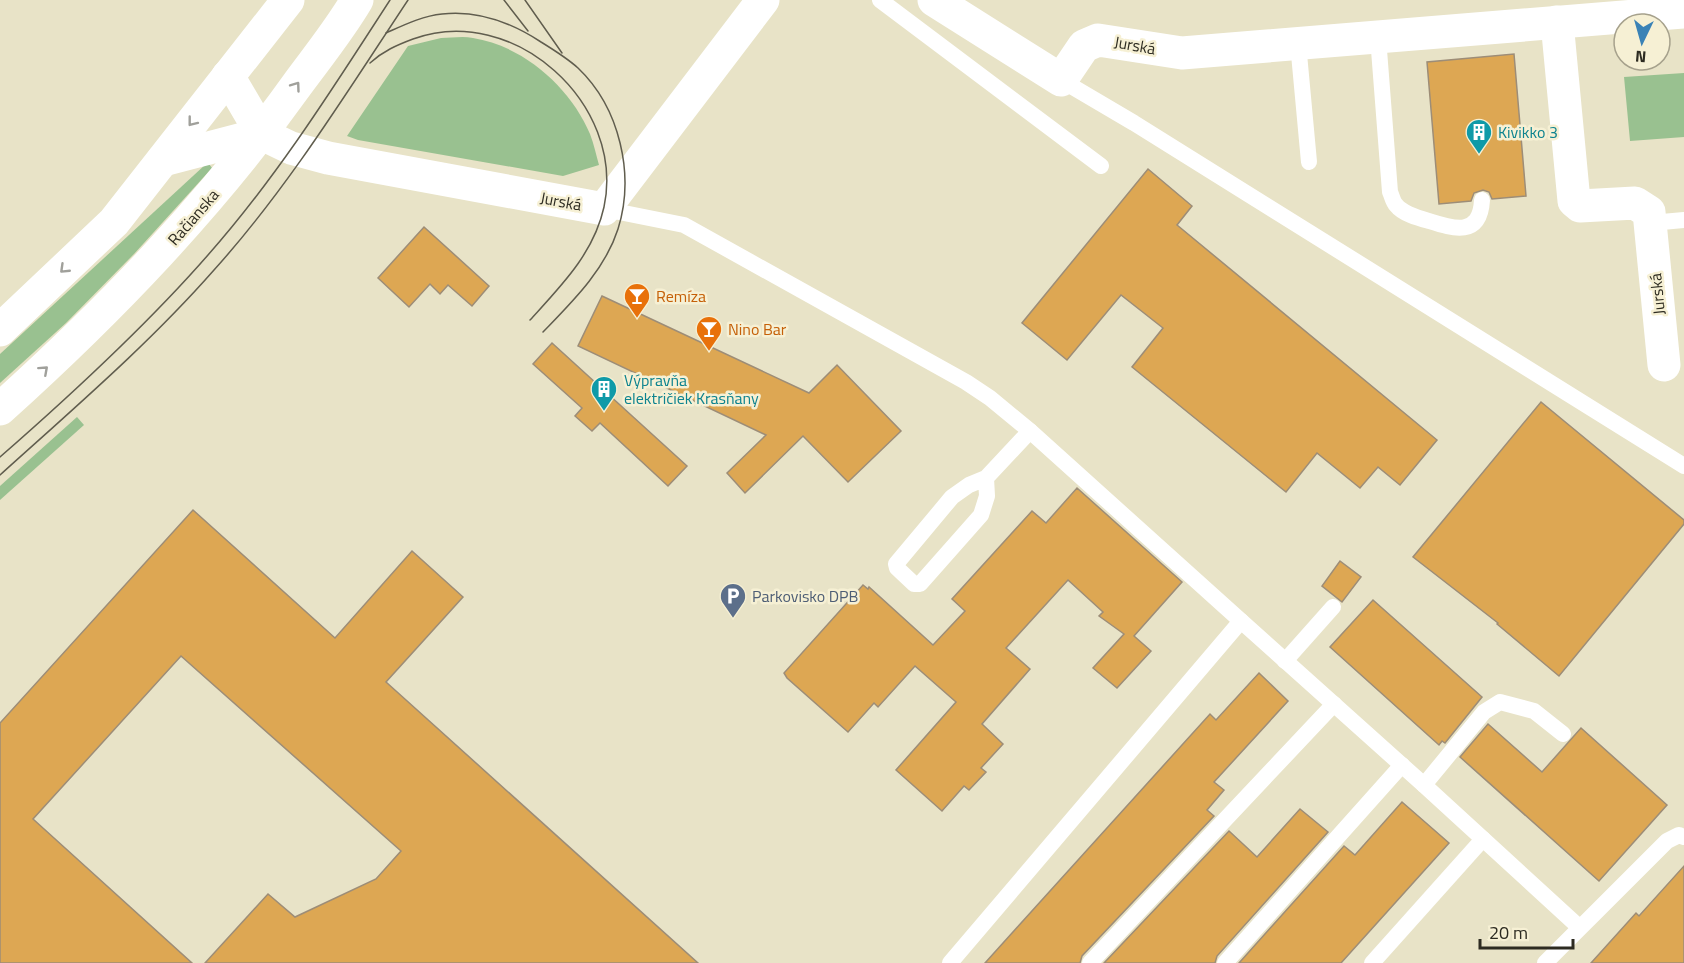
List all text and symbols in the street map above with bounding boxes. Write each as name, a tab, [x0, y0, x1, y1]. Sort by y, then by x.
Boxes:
north arrow	[1612, 12, 1672, 72]
street label: Jurská	[1112, 30, 1158, 60]
text: N	[1634, 45, 1647, 69]
one-way arrow	[289, 82, 300, 93]
one-way arrow	[189, 116, 200, 127]
building icon: Kivikko 3	[1464, 117, 1494, 155]
place label: Kivikko 3	[1498, 120, 1558, 144]
street label: Račianska	[162, 183, 224, 251]
street label: Jurská	[538, 185, 584, 217]
one-way arrow	[61, 262, 71, 273]
street label: Jurská	[1643, 272, 1671, 316]
bar icon: Remíza	[622, 281, 652, 319]
place label: Remíza	[656, 284, 706, 308]
bar icon: Nino Bar	[694, 314, 724, 352]
place label: Nino Bar	[728, 317, 787, 341]
one-way arrow	[37, 366, 47, 377]
place label: Výpravňa električiek Krasňany	[624, 368, 759, 410]
building icon: Výpravňa električiek Krasňany	[589, 374, 619, 412]
parking icon: Parkovisko DPB	[718, 581, 748, 619]
place label: Parkovisko DPB	[752, 584, 859, 608]
scale bar	[1480, 912, 1573, 950]
text: 20 m	[1489, 919, 1528, 946]

